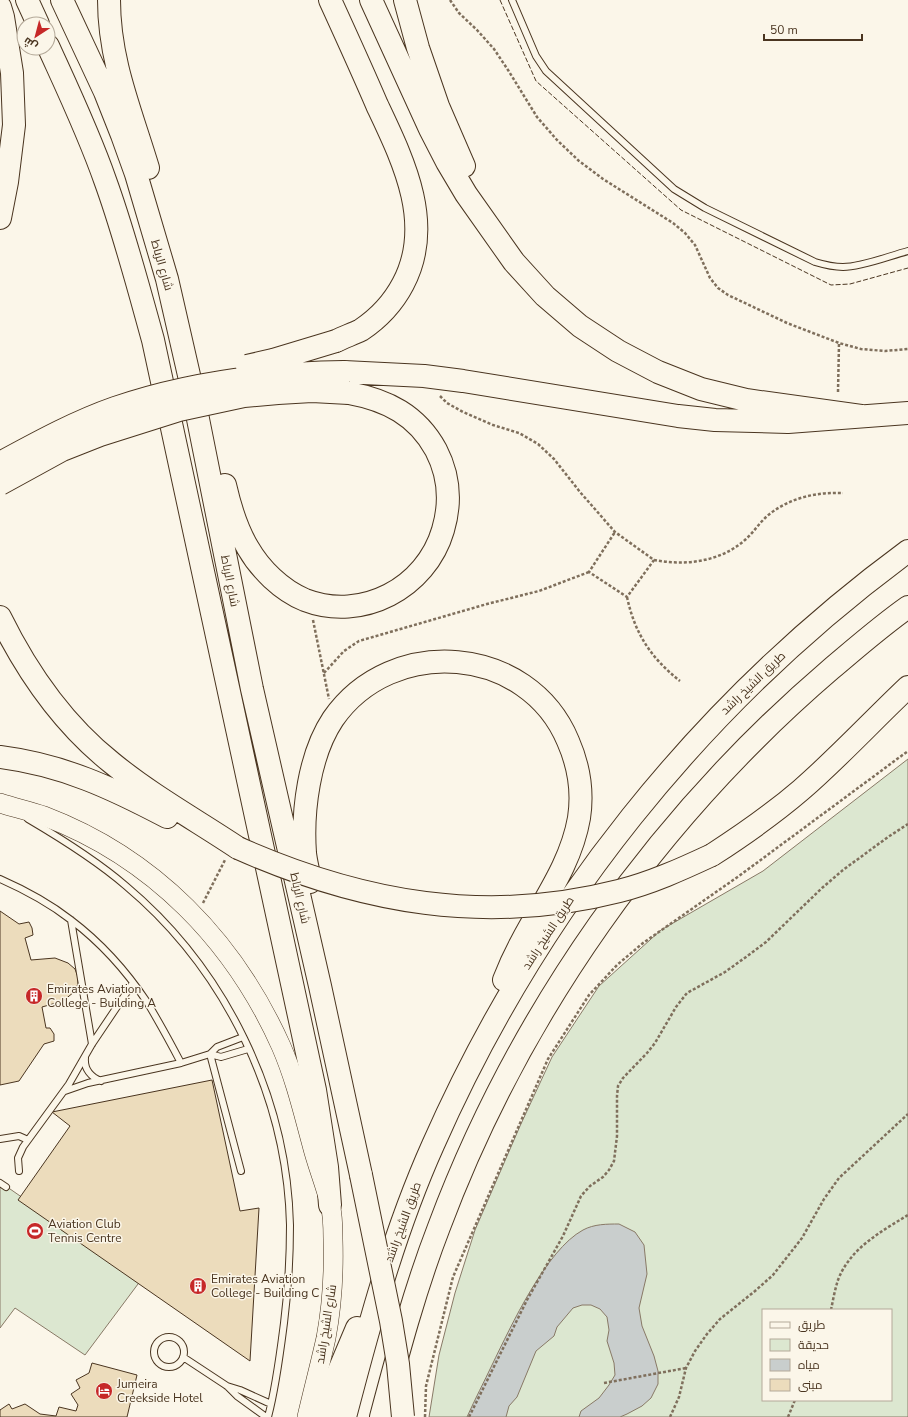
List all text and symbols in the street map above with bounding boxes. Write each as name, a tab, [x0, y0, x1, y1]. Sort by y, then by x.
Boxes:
north arrow	[16, 16, 56, 56]
scale bar	[764, 16, 862, 42]
text: 50 m	[770, 22, 798, 38]
text: ش	[20, 33, 41, 54]
street label: شارع الرباط	[147, 238, 177, 292]
street label: شارع الرباط	[217, 554, 243, 608]
street label: طريق الشيخ راشد	[717, 648, 789, 718]
street label: شارع الرباط	[286, 871, 314, 925]
street label: طريق الشيخ راشد	[518, 893, 578, 973]
place label: Emirates Aviation College - Building A	[47, 981, 156, 1011]
building icon: Emirates Aviation College - Building A	[24, 986, 44, 1006]
street label: طريق الشيخ راشد	[381, 1180, 425, 1264]
place label: Aviation Club Tennis Centre	[48, 1216, 122, 1246]
sports icon: Aviation Club Tennis Centre	[25, 1221, 45, 1241]
place label: Emirates Aviation College - Building C	[211, 1271, 319, 1301]
building icon: Emirates Aviation College - Building C	[188, 1276, 208, 1296]
street label: شارع الشيخ راشد	[312, 1283, 340, 1365]
legend	[762, 1309, 892, 1401]
text: طريق	[798, 1317, 826, 1333]
text: حديقة	[798, 1337, 829, 1353]
text: مياه	[798, 1357, 820, 1373]
place label: Jumeira Creekside Hotel	[116, 1376, 203, 1406]
text: مبنى	[798, 1377, 823, 1393]
hotel icon: Jumeira Creekside Hotel	[94, 1381, 114, 1401]

